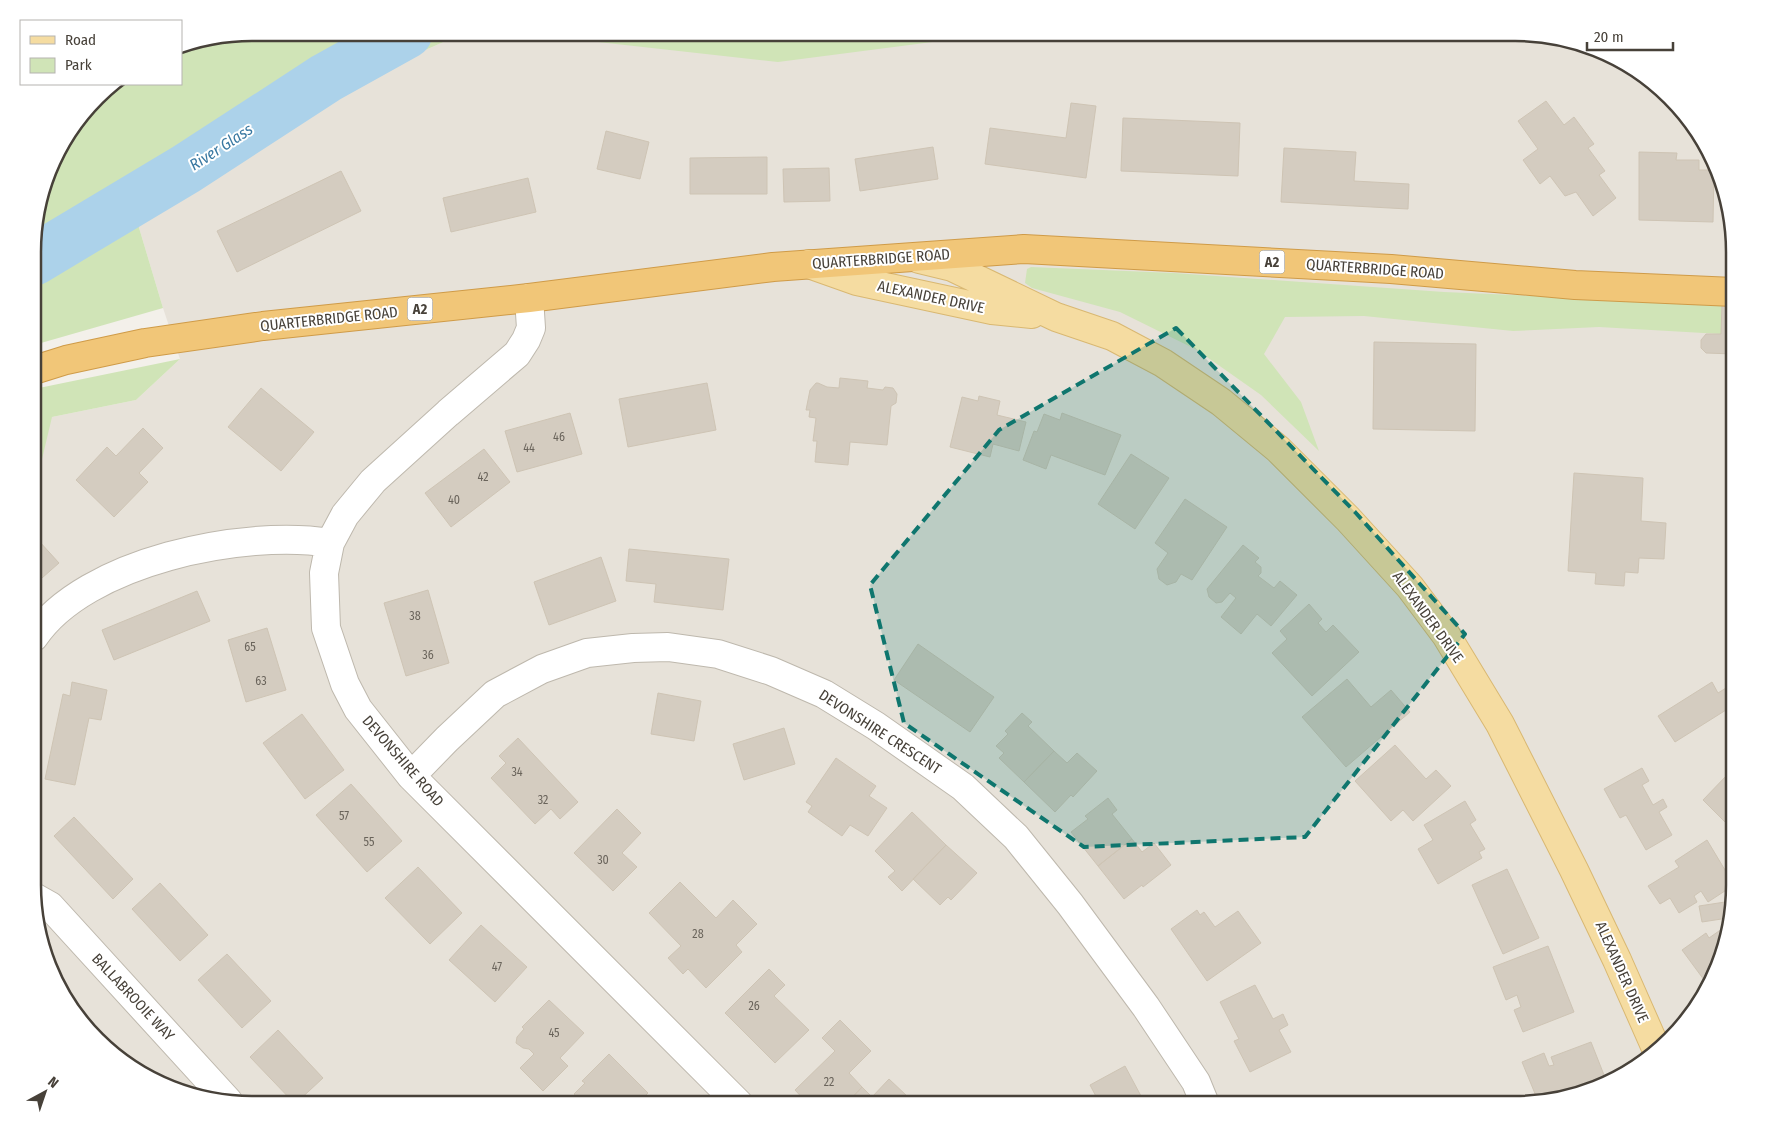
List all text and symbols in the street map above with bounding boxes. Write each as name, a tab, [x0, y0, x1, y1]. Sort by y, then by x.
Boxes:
legend	[20, 20, 182, 85]
scale bar	[1587, 20, 1673, 52]
text: 20 m	[1594, 28, 1624, 46]
text: Road	[65, 31, 96, 49]
text: Park	[65, 56, 92, 74]
water label: River Glass	[186, 119, 256, 174]
street label: QUARTERBRIDGE ROAD	[811, 245, 951, 273]
road number: A2	[1260, 250, 1284, 274]
street label: QUARTERBRIDGE ROAD	[1305, 255, 1445, 283]
street label: ALEXANDER DRIVE	[876, 277, 986, 317]
road number: A2	[408, 298, 432, 320]
street label: QUARTERBRIDGE ROAD	[259, 303, 399, 335]
house number: 46	[553, 430, 565, 444]
house number: 44	[523, 441, 535, 455]
house number: 42	[478, 470, 488, 484]
house number: 40	[448, 493, 460, 507]
street label: ALEXANDER DRIVE	[1389, 568, 1467, 666]
house number: 38	[409, 609, 421, 623]
house number: 65	[244, 640, 256, 654]
house number: 36	[422, 648, 434, 662]
house number: 63	[255, 674, 267, 688]
street label: DEVONSHIRE CRESCENT	[816, 686, 944, 778]
street label: DEVONSHIRE ROAD	[358, 712, 448, 810]
house number: 34	[511, 765, 523, 779]
house number: 32	[538, 793, 548, 807]
house number: 57	[339, 809, 349, 823]
house number: 55	[364, 835, 375, 849]
house number: 30	[597, 853, 609, 867]
street label: ALEXANDER DRIVE	[1592, 919, 1652, 1025]
house number: 28	[692, 927, 704, 941]
street label: BALLABROOIE WAY	[88, 950, 178, 1045]
house number: 47	[492, 960, 502, 974]
house number: 26	[748, 999, 760, 1013]
house number: 45	[548, 1026, 560, 1040]
north arrow	[20, 1067, 70, 1117]
text: N	[44, 1073, 62, 1092]
house number: 22	[824, 1075, 834, 1089]

